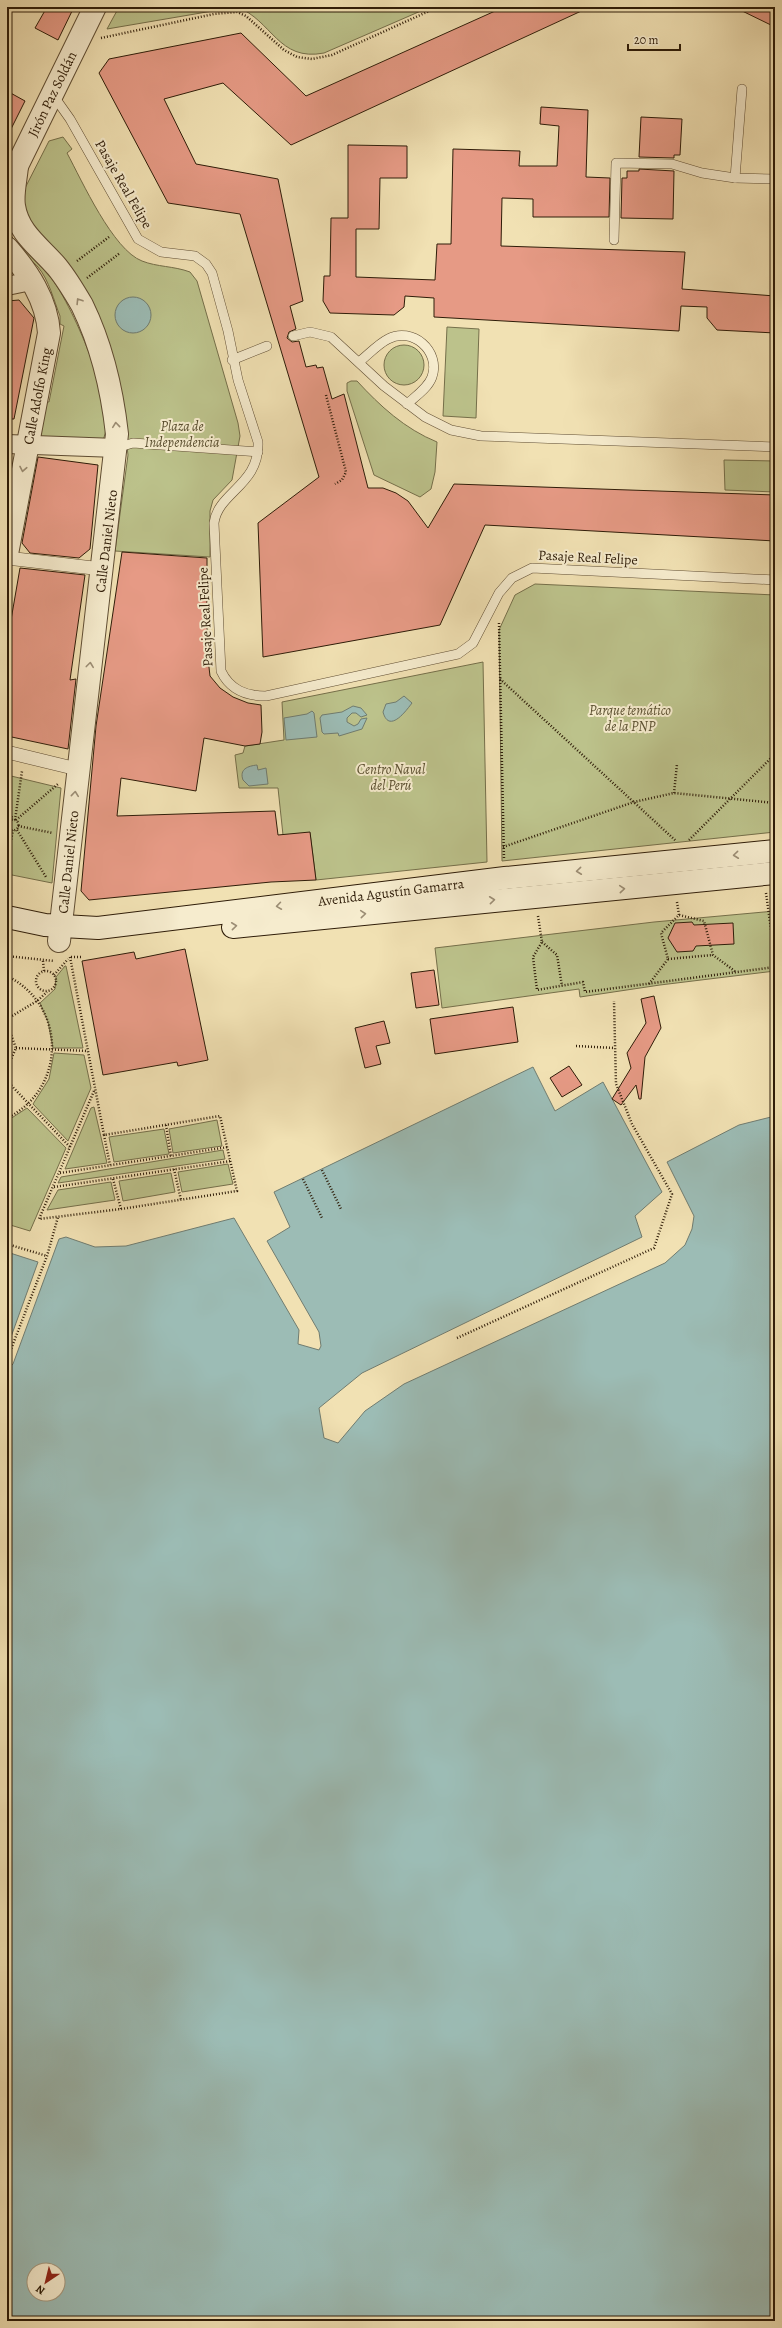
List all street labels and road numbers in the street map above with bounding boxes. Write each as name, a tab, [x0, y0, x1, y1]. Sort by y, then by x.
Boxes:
street label: Jirón Paz Soldán	[23, 48, 82, 140]
street label: Pasaje Real Felipe	[90, 136, 157, 232]
street label: Calle Adolfo King	[19, 346, 56, 446]
street label: Calle Daniel Nieto	[91, 489, 122, 594]
street label: Pasaje Real Felipe	[538, 545, 638, 570]
street label: Pasaje Real Felipe	[193, 567, 218, 667]
street label: Calle Daniel Nieto	[54, 810, 83, 914]
street label: Avenida Agustín Gamarra	[316, 874, 466, 911]

